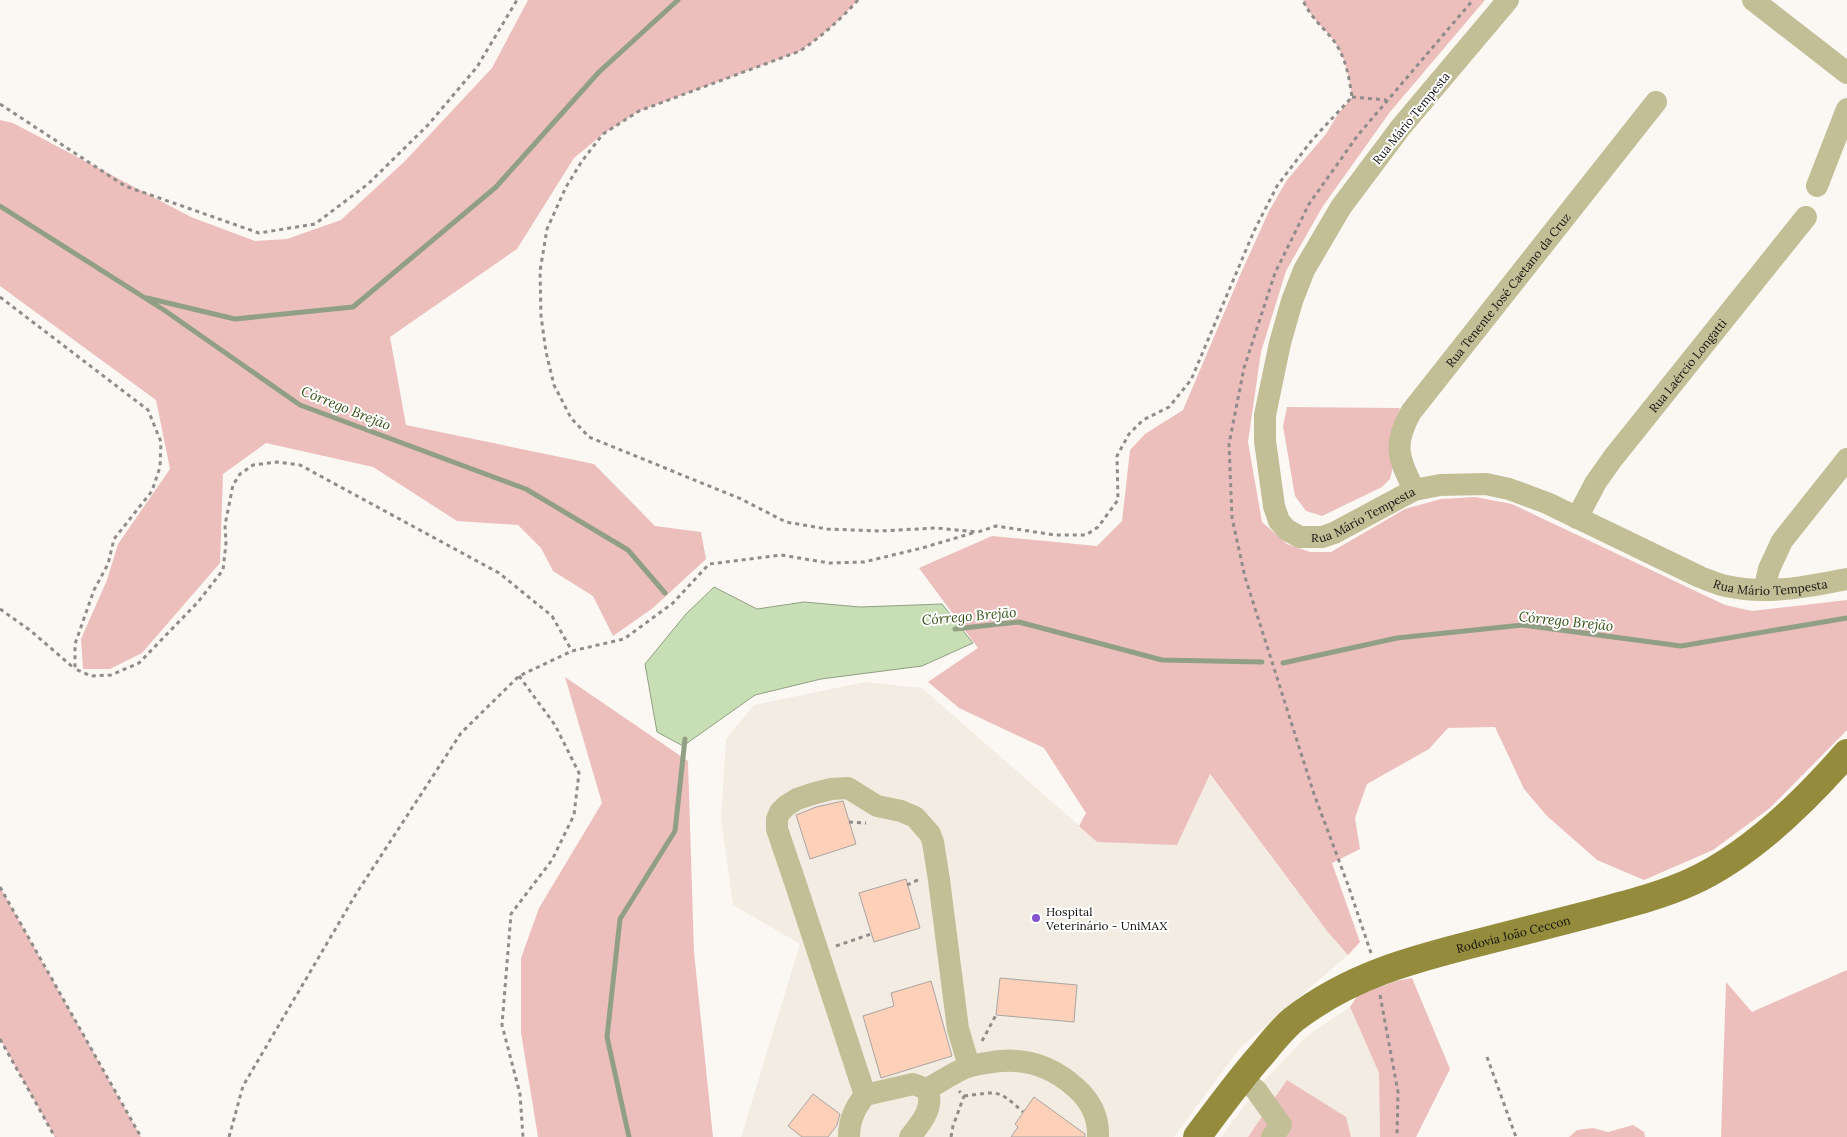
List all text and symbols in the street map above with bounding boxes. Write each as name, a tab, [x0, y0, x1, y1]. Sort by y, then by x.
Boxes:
street label: Rua Mário Tempesta	[1369, 69, 1453, 167]
street label: Rua Tenente José Caetano da Cruz	[1442, 209, 1573, 370]
street label: Rua Laércio Longatti	[1645, 315, 1729, 415]
water label: Córrego Brejão	[299, 382, 393, 434]
street label: Rua Mário Tempesta	[1311, 483, 1418, 545]
street label: Rua Mário Tempesta	[1712, 575, 1829, 598]
water label: Córrego Brejão	[921, 603, 1017, 629]
water label: Córrego Brejão	[1518, 607, 1614, 635]
place label: Hospital Veterinário - UniMAX	[1045, 904, 1167, 933]
marker: Hospital Veterinário - UniMAX	[1030, 912, 1042, 924]
street label: Rodovia João Ceccon	[1454, 912, 1572, 956]

